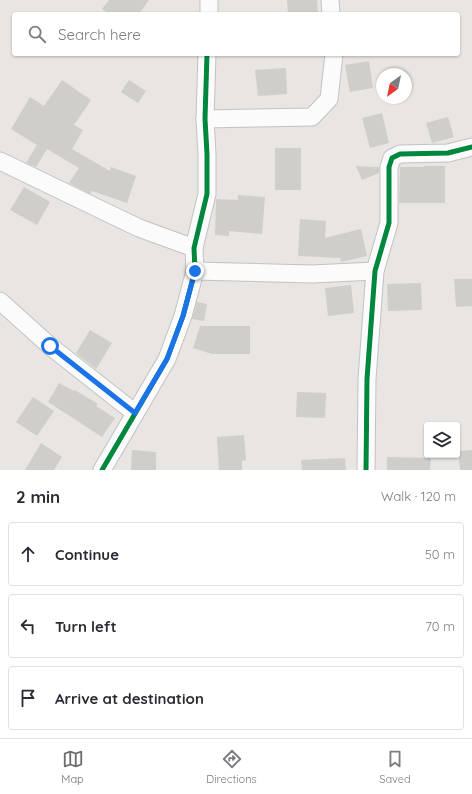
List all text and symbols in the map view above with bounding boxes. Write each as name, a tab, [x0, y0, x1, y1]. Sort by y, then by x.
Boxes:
search box	[12, 12, 460, 56]
icon: search	[26, 23, 48, 45]
text: Search here	[58, 25, 141, 44]
north arrow	[376, 68, 412, 104]
route end	[186, 262, 204, 280]
route start	[41, 337, 59, 355]
map controls	[424, 422, 460, 458]
button: layers	[424, 422, 460, 458]
text: 2 min	[16, 486, 60, 507]
text: Walk · 120 m	[381, 488, 456, 504]
icon: ahead	[17, 543, 39, 565]
text: Continue	[55, 545, 119, 564]
text: 50 m	[425, 546, 455, 562]
icon: left	[17, 615, 39, 637]
text: Turn left	[55, 617, 117, 636]
text: 70 m	[425, 618, 455, 634]
icon: arrive	[17, 687, 39, 709]
text: Arrive at destination	[55, 689, 204, 708]
tab: Map	[61, 748, 84, 786]
tab: Directions	[206, 748, 257, 786]
tab: Saved	[379, 748, 411, 786]

